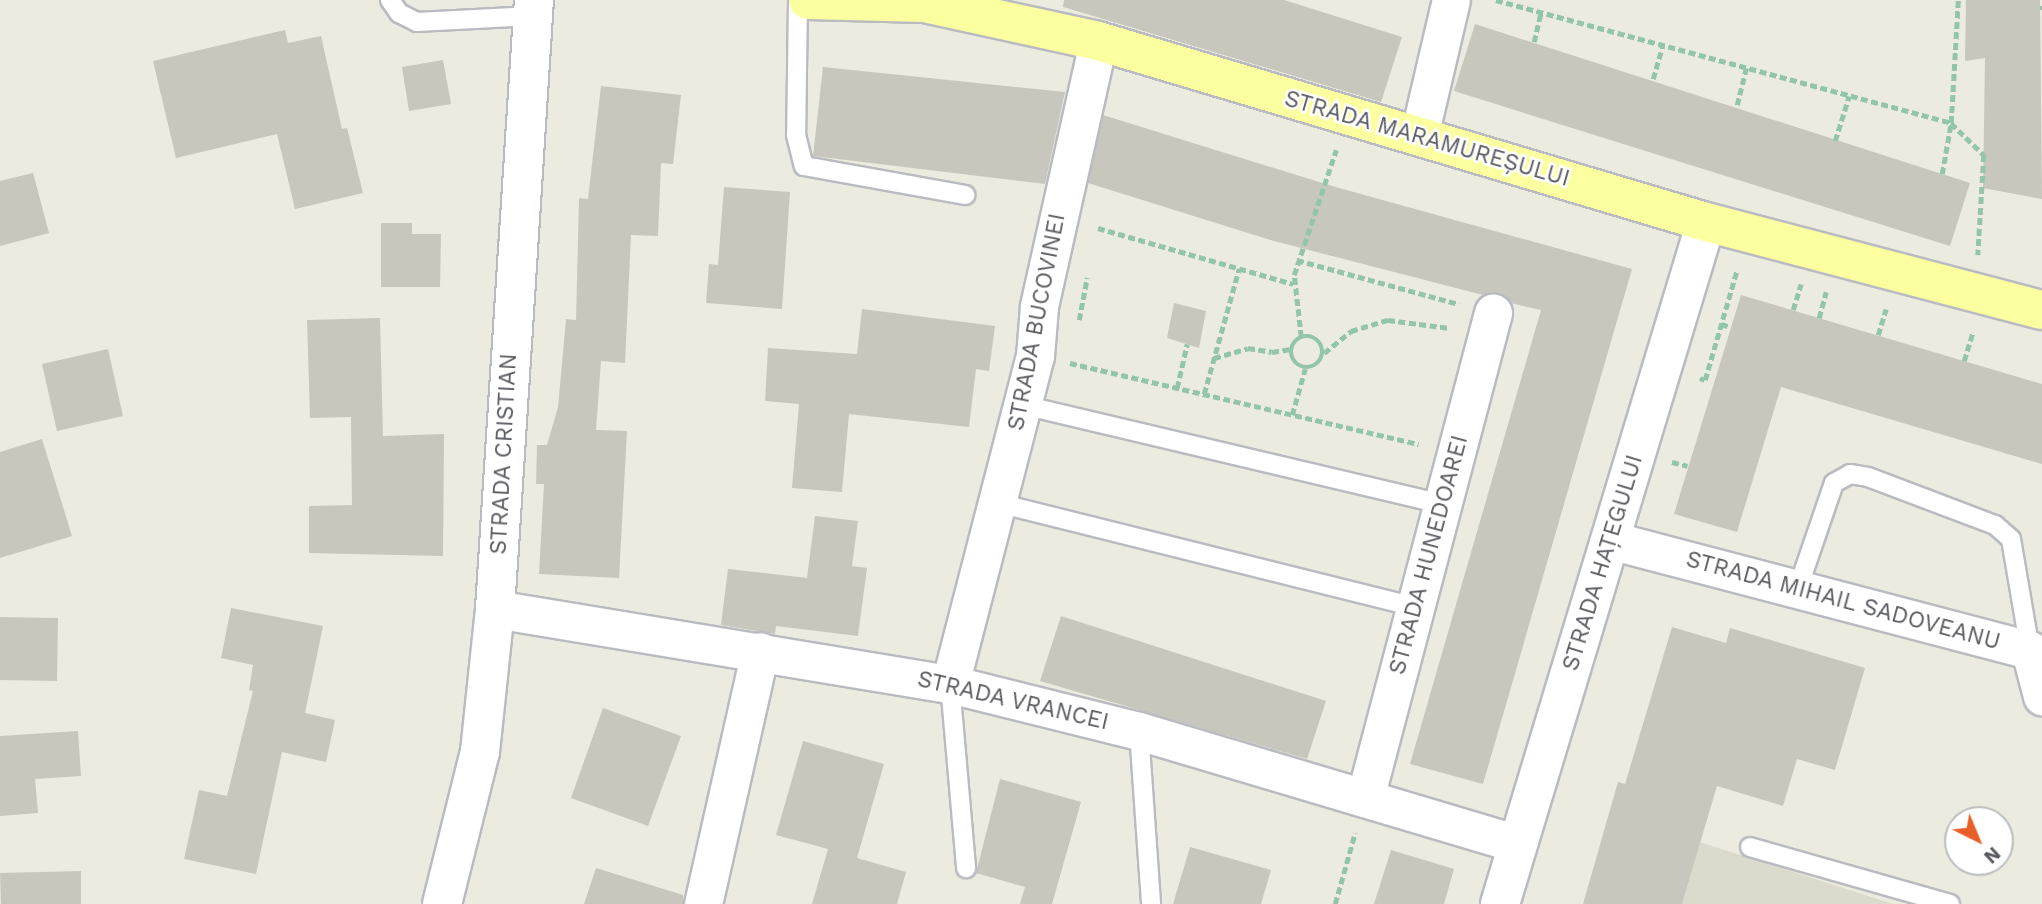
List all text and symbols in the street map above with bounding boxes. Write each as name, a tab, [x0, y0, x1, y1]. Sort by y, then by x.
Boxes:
street label: STRADA MARAMUREȘULUI	[1281, 85, 1573, 193]
street label: STRADA BUCOVINEI	[1002, 211, 1072, 433]
street label: STRADA CRISTIAN	[485, 352, 523, 556]
street label: STRADA HUNEDOAREI	[1384, 432, 1474, 678]
street label: STRADA HAȚEGULUI	[1557, 451, 1649, 675]
street label: STRADA MIHAIL SADOVEANU	[1682, 546, 2004, 656]
street label: STRADA VRANCEI	[914, 665, 1112, 737]
north arrow	[1944, 806, 2014, 876]
text: N	[1979, 842, 2005, 868]

